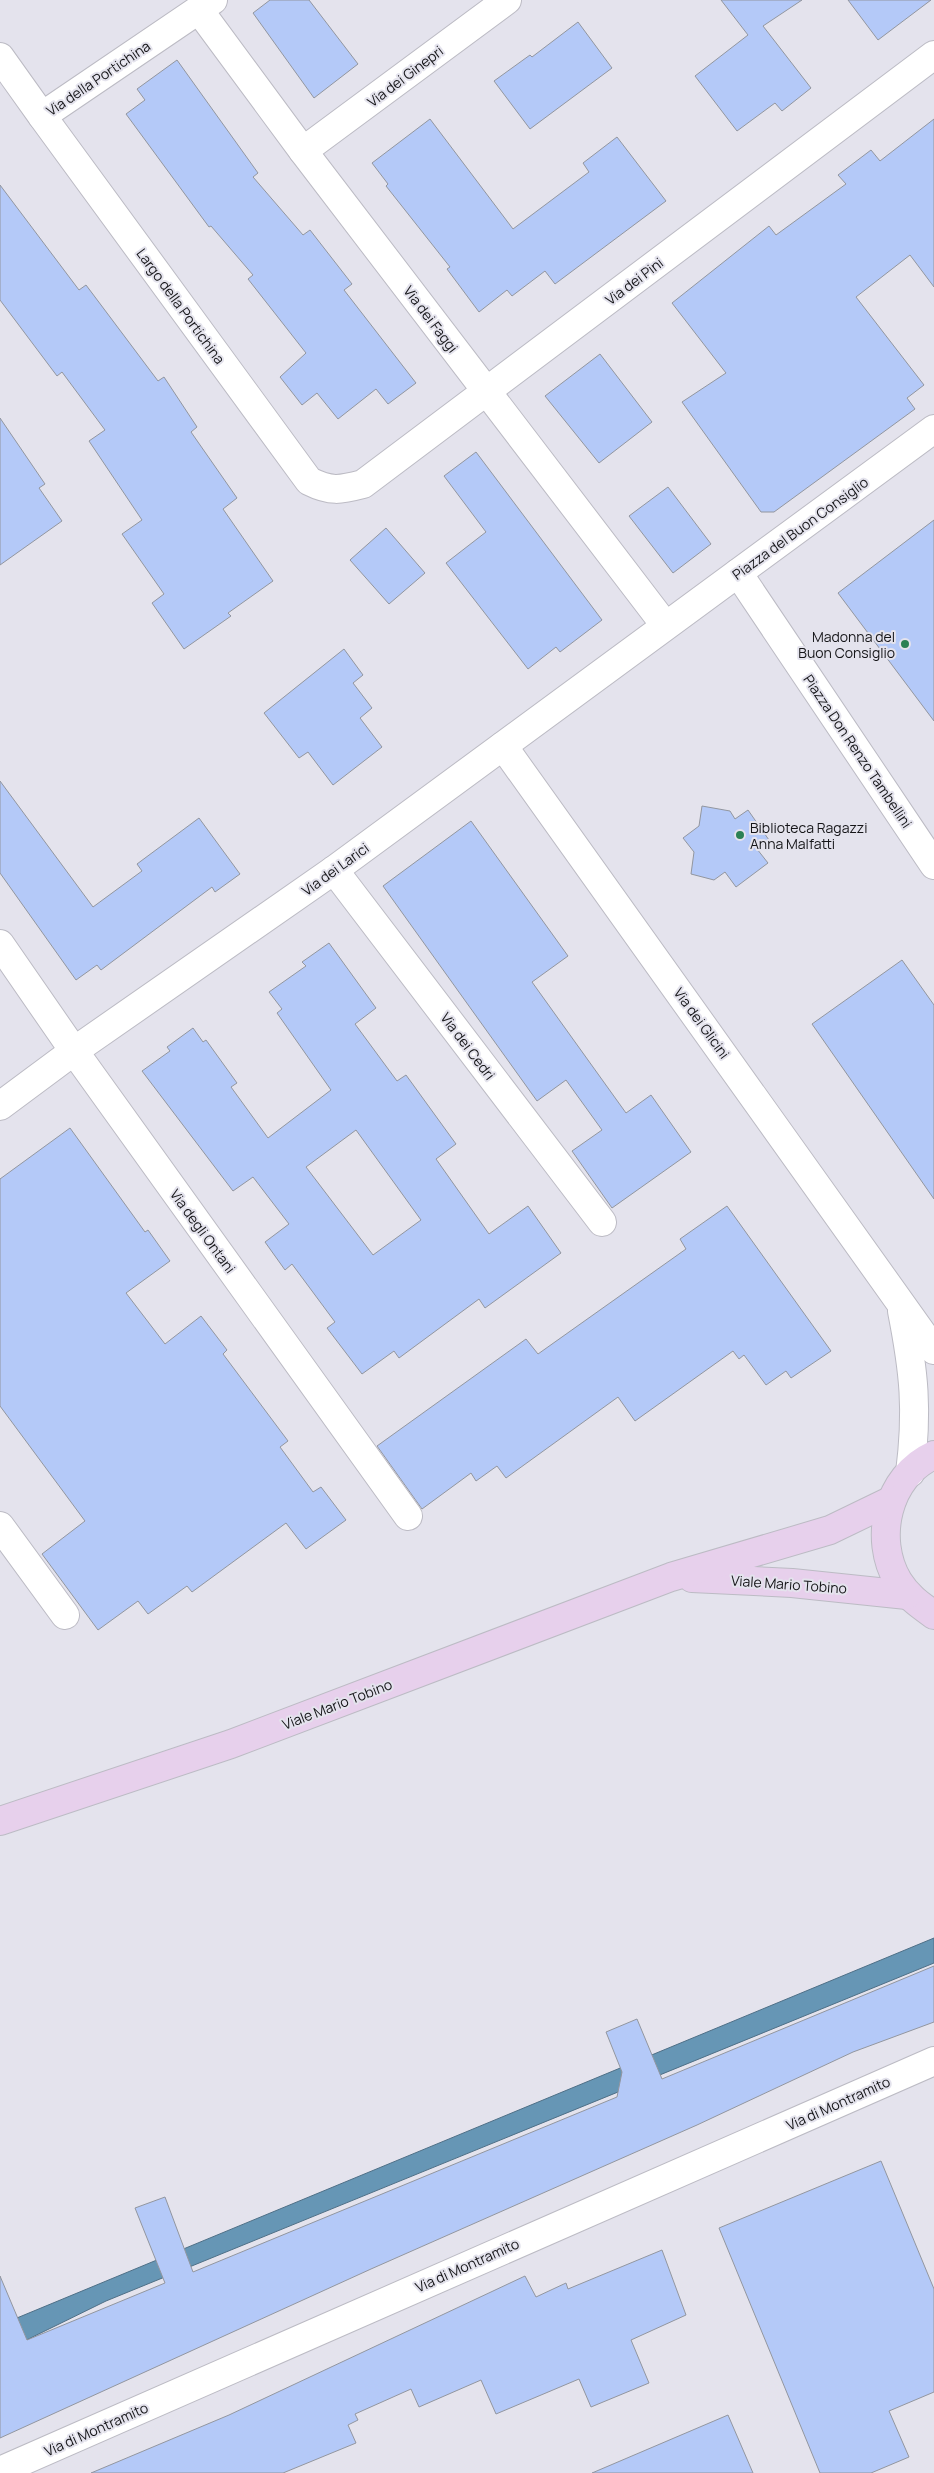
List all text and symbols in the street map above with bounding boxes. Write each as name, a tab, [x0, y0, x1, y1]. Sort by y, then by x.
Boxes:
street label: Via della Portichina	[42, 36, 154, 120]
street label: Via dei Ginepri	[363, 41, 447, 111]
street label: Largo della Portichina	[133, 244, 229, 368]
street label: Via dei Pini	[601, 253, 667, 309]
street label: Via dei Faggi	[400, 282, 462, 356]
street label: Piazza del Buon Consiglio	[728, 472, 872, 584]
place label: Madonna del Buon Consiglio	[798, 627, 895, 662]
marker: Madonna del Buon Consiglio	[899, 638, 911, 650]
street label: Piazza Don Renzo Tambellini	[799, 671, 917, 831]
place label: Biblioteca Ragazzi Anna Malfatti	[750, 818, 868, 853]
marker: Biblioteca Ragazzi Anna Malfatti	[734, 829, 746, 841]
street label: Via dei Larici	[298, 838, 372, 900]
street label: Via dei Glicini	[670, 984, 734, 1062]
street label: Via dei Cedri	[437, 1009, 499, 1083]
street label: Via degli Ontani	[166, 1185, 240, 1277]
street label: Viale Mario Tobino	[730, 1570, 848, 1598]
street label: Viale Mario Tobino	[279, 1674, 395, 1734]
street label: Via di Montramito	[783, 2072, 893, 2134]
street label: Via di Montramito	[412, 2234, 522, 2296]
street label: Via di Montramito	[41, 2398, 151, 2460]

